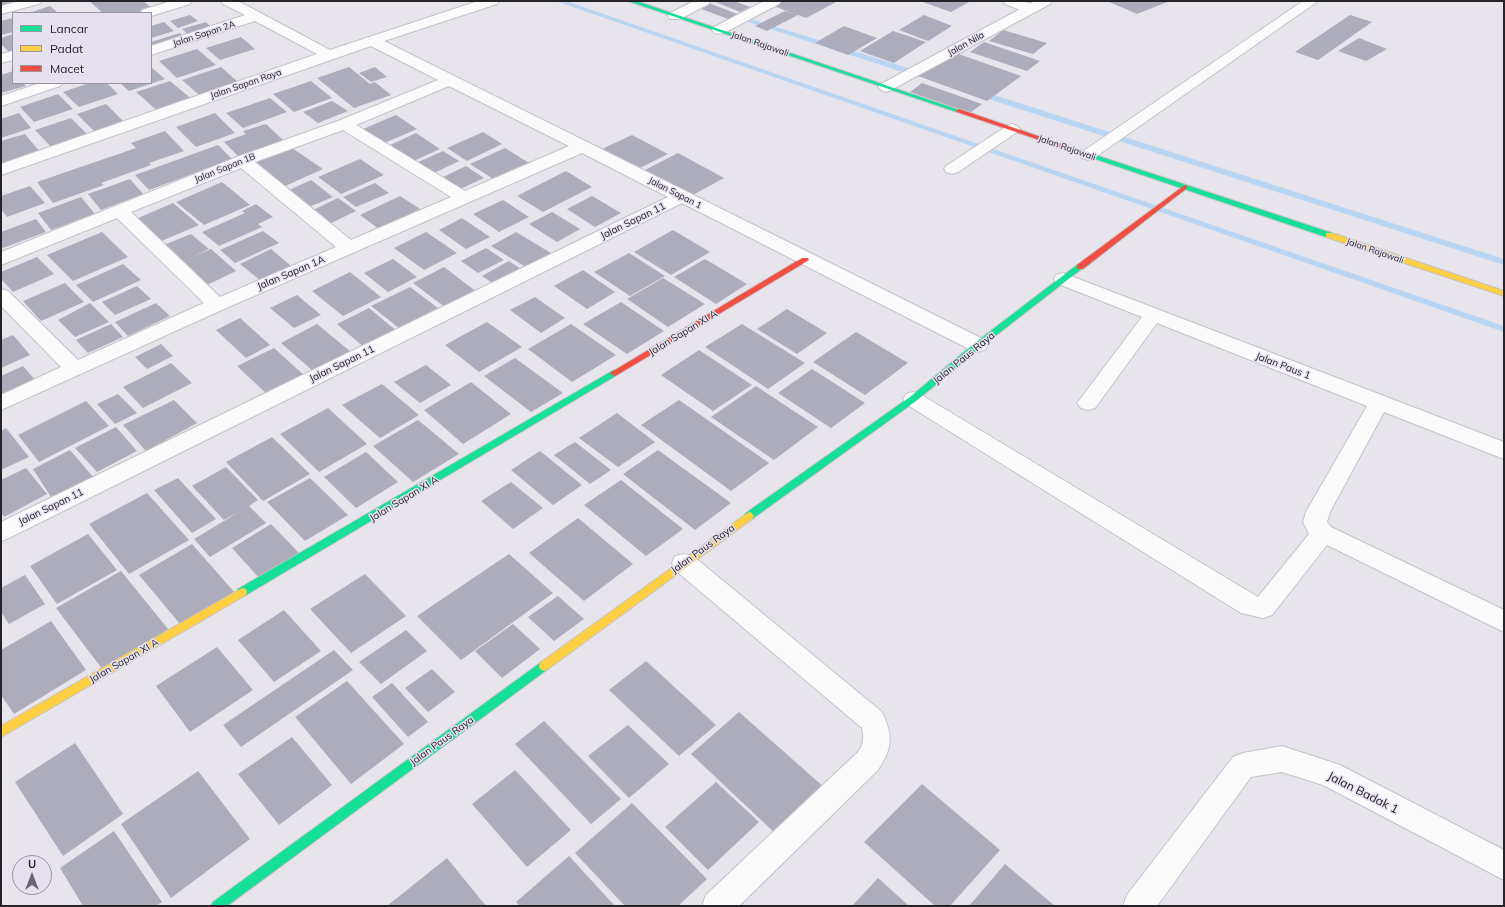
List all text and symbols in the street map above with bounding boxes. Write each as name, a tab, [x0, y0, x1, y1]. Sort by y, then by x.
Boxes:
legend	[12, 12, 152, 84]
street label: Jalan Sapan 2A	[171, 19, 237, 49]
text: Lancar	[50, 21, 88, 36]
street label: Jalan Rajawali	[730, 29, 790, 59]
street label: Jalan Nila	[946, 30, 986, 58]
text: Padat	[50, 41, 83, 56]
text: Macet	[50, 61, 84, 76]
street label: Jalan Sapan Raya	[209, 67, 283, 101]
street label: Jalan Rajawali	[1037, 133, 1097, 163]
street label: Jalan Sapan 1B	[193, 151, 257, 185]
street label: Jalan Sapan 1	[647, 175, 703, 211]
street label: Jalan Sapan 11	[599, 200, 667, 242]
street label: Jalan Rajawali	[1345, 236, 1405, 266]
street label: Jalan Sapan 1A	[255, 253, 327, 293]
street label: Jalan Sapan XI A	[647, 308, 719, 358]
street label: Jalan Paus Raya	[931, 329, 997, 387]
street label: Jalan Sapan 11	[308, 343, 376, 385]
street label: Jalan Paus 1	[1254, 350, 1312, 382]
street label: Jalan Sapan XI A	[368, 474, 440, 524]
street label: Jalan Sapan 11	[17, 486, 85, 528]
street label: Jalan Paus Raya	[669, 522, 737, 576]
street label: Jalan Sapan XI A	[87, 636, 161, 686]
street label: Jalan Paus Raya	[408, 714, 476, 768]
street label: Jalan Badak 1	[1325, 769, 1401, 817]
north arrow	[12, 855, 52, 895]
text: U	[28, 857, 36, 871]

